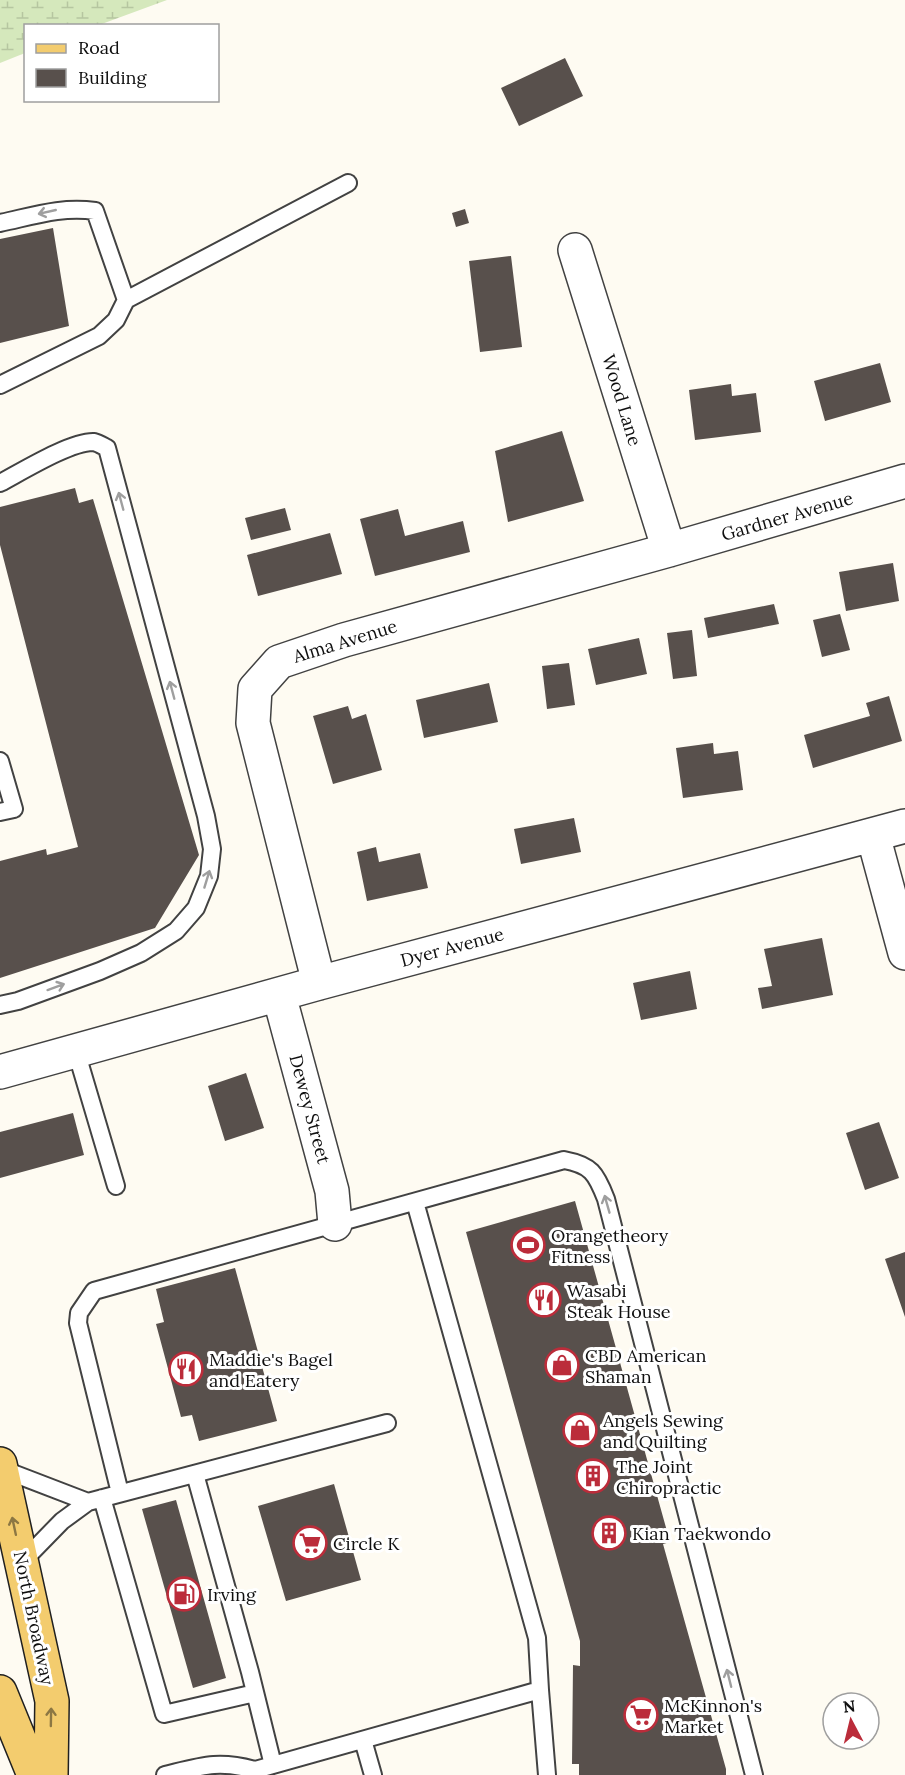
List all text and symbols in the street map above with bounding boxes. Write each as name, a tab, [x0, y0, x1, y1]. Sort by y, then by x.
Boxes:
legend	[24, 24, 219, 102]
text: Road	[78, 36, 120, 59]
text: Building	[78, 66, 148, 89]
one-way arrow	[38, 207, 57, 219]
street label: Wood Lane	[597, 351, 647, 449]
street label: Gardner Avenue	[719, 486, 856, 546]
one-way arrow	[115, 492, 126, 511]
street label: Alma Avenue	[289, 614, 400, 668]
one-way arrow	[166, 680, 177, 699]
one-way arrow	[202, 870, 213, 889]
street label: Dyer Avenue	[398, 922, 506, 972]
one-way arrow	[46, 981, 65, 992]
street label: Dewey Street	[284, 1052, 336, 1166]
one-way arrow	[601, 1195, 612, 1214]
place label: Orangetheory Fitness	[551, 1224, 669, 1268]
sports icon: Orangetheory Fitness	[510, 1227, 546, 1263]
place label: Wasabi Steak House	[567, 1279, 671, 1323]
restaurant icon: Wasabi Steak House	[526, 1282, 562, 1318]
place label: CBD American Shaman	[585, 1344, 707, 1388]
shop icon: CBD American Shaman	[544, 1347, 580, 1383]
place label: Maddie's Bagel and Eatery	[209, 1348, 333, 1392]
restaurant icon: Maddie's Bagel and Eatery	[168, 1351, 204, 1387]
place label: Angels Sewing and Quilting	[602, 1409, 724, 1453]
shop icon: Angels Sewing and Quilting	[562, 1412, 598, 1448]
place label: The Joint Chiropractic	[616, 1455, 721, 1499]
building icon: The Joint Chiropractic	[575, 1458, 611, 1494]
building icon: Kian Taekwondo	[591, 1515, 627, 1551]
one-way arrow	[8, 1516, 19, 1536]
place label: Kian Taekwondo	[632, 1522, 771, 1545]
supermarket icon: Circle K	[292, 1525, 328, 1561]
place label: Circle K	[333, 1532, 400, 1555]
street label: North Broadway	[9, 1549, 60, 1688]
fuel station icon: Irving	[166, 1576, 202, 1612]
place label: Irving	[207, 1583, 257, 1606]
one-way arrow	[723, 1668, 734, 1687]
north arrow	[821, 1691, 881, 1751]
place label: McKinnon's Market	[664, 1694, 762, 1738]
text: N	[842, 1695, 857, 1717]
supermarket icon: McKinnon's Market	[623, 1697, 659, 1733]
one-way arrow	[46, 1707, 57, 1727]

